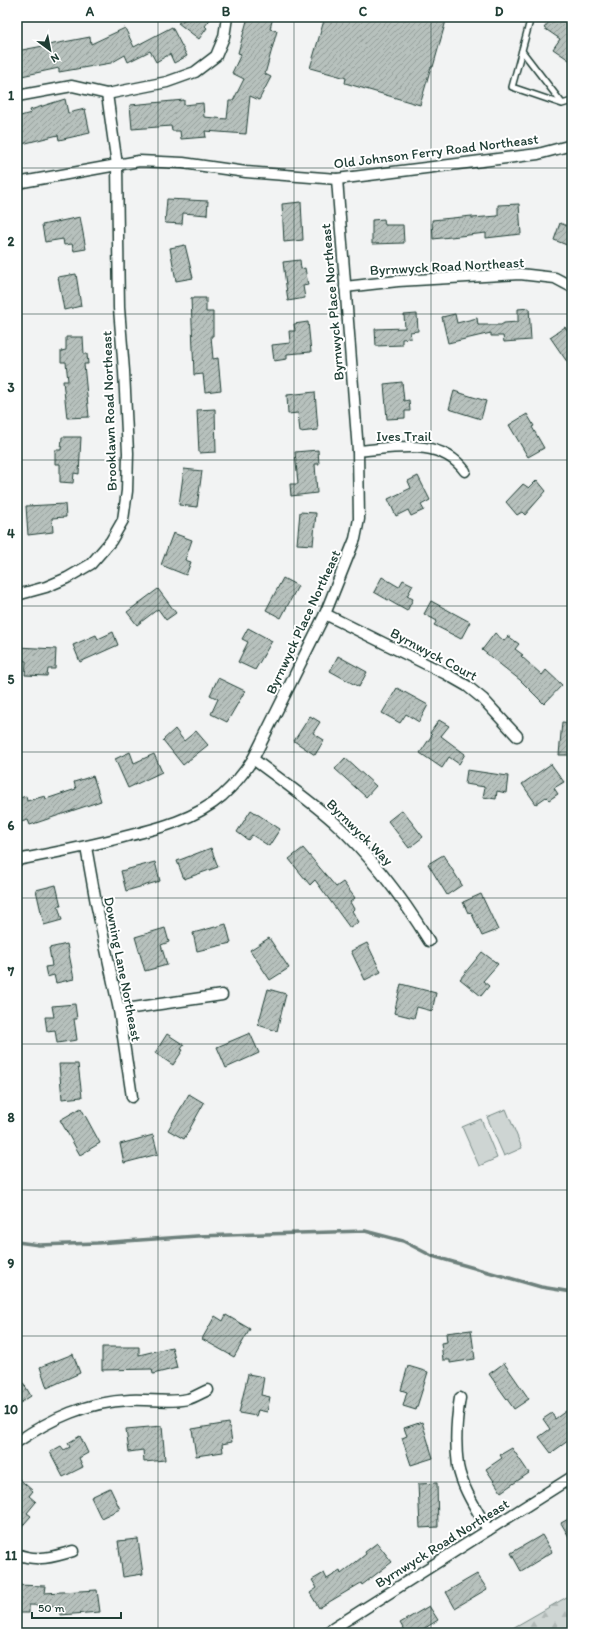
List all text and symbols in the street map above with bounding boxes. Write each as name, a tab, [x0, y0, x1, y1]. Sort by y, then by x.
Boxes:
text: A	[85, 4, 95, 19]
text: B	[222, 4, 231, 19]
text: C	[359, 4, 368, 19]
text: D	[495, 4, 504, 19]
north arrow	[30, 30, 70, 70]
text: N	[48, 51, 62, 66]
text: 1	[8, 88, 14, 103]
street label: Old Johnson Ferry Road Northeast	[333, 130, 539, 172]
street label: Byrnwyck Place Northeast	[317, 223, 348, 381]
text: 2	[8, 234, 15, 249]
street label: Byrnwyck Road Northeast	[369, 254, 525, 279]
street label: Brooklawn Road Northeast	[98, 331, 121, 491]
text: 3	[7, 380, 15, 395]
street label: Ives Trail	[376, 428, 432, 445]
text: 4	[7, 526, 15, 541]
street label: Byrnwyck Place Northeast	[263, 547, 344, 697]
street label: Byrnwyck Court	[387, 624, 480, 685]
text: 5	[8, 672, 15, 687]
street label: Byrnwyck Way	[323, 796, 397, 869]
text: 6	[8, 818, 15, 833]
street label: Downing Lane Northeast	[100, 895, 145, 1043]
text: 7	[7, 964, 15, 979]
text: 8	[7, 1110, 15, 1125]
text: 9	[8, 1256, 15, 1271]
text: 10	[4, 1402, 18, 1417]
street label: Byrnwyck Road Northeast	[372, 1495, 512, 1592]
text: 11	[5, 1548, 17, 1563]
scale bar	[32, 1594, 121, 1620]
text: 50 m	[38, 1601, 64, 1615]

